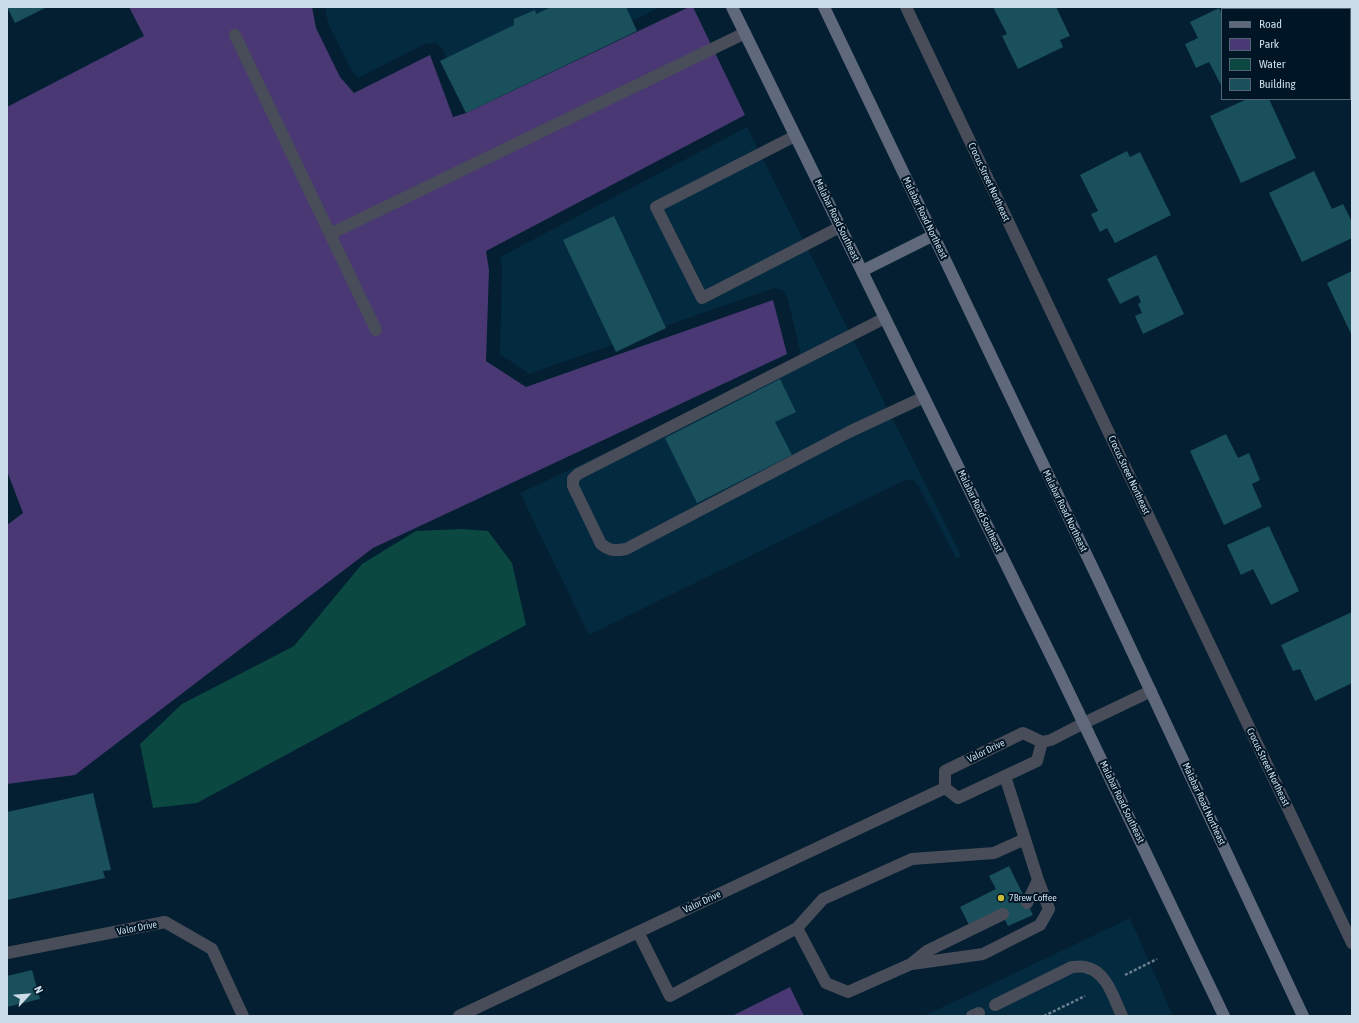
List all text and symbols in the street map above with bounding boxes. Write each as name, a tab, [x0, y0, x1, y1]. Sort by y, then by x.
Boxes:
legend	[1221, 8, 1351, 100]
text: Road	[1259, 17, 1282, 31]
text: Park	[1259, 37, 1279, 51]
text: Water	[1259, 57, 1285, 71]
text: Building	[1259, 77, 1296, 91]
street label: Crocus Street Northeast	[965, 141, 1013, 223]
street label: Malabar Road Northeast	[900, 175, 950, 261]
street label: Malabar Road Southeast	[812, 177, 862, 263]
street label: Crocus Street Northeast	[1105, 434, 1153, 516]
street label: Malabar Road Southeast	[955, 468, 1005, 554]
street label: Malabar Road Northeast	[1040, 468, 1090, 554]
street label: Crocus Street Northeast	[1244, 726, 1292, 808]
street label: Valor Drive	[965, 737, 1007, 765]
street label: Malabar Road Southeast	[1097, 759, 1147, 845]
street label: Malabar Road Northeast	[1180, 761, 1228, 847]
street label: Valor Drive	[681, 888, 723, 916]
place label: 7Brew Coffee	[1009, 892, 1057, 904]
marker: 7Brew Coffee	[996, 893, 1006, 903]
street label: Valor Drive	[116, 918, 158, 938]
north arrow	[8, 975, 48, 1015]
text: N	[32, 984, 46, 995]

